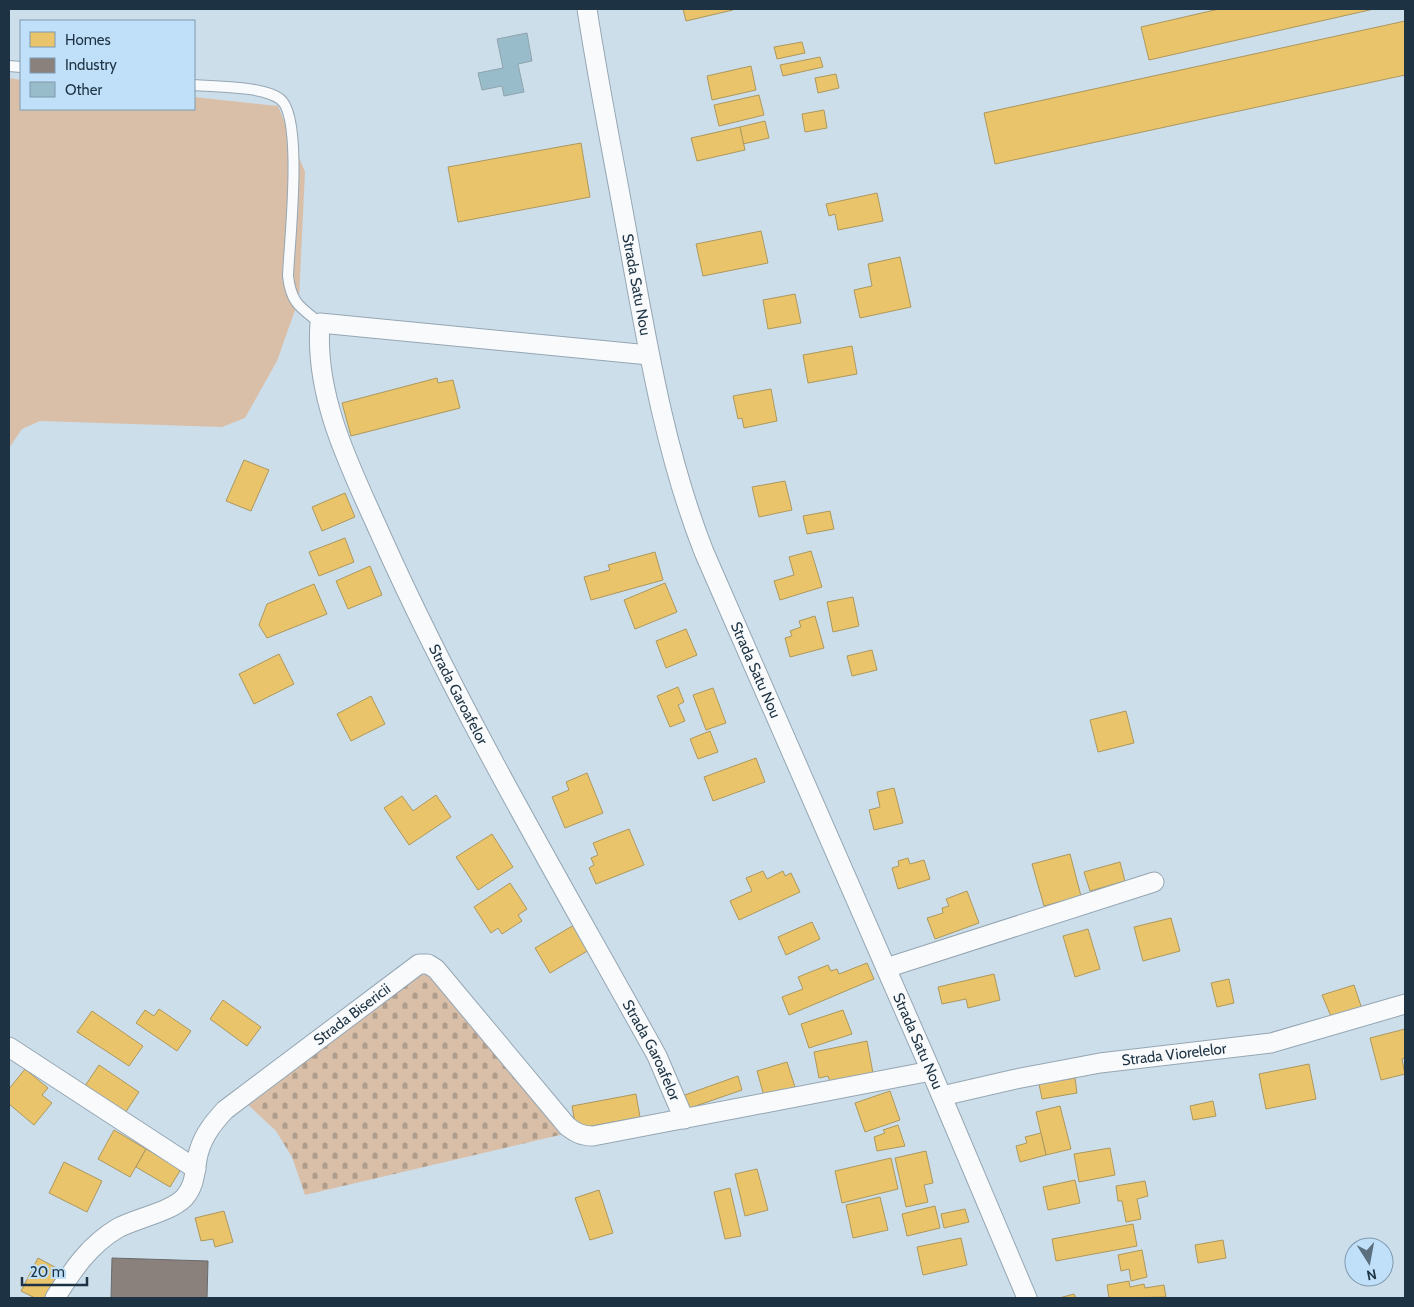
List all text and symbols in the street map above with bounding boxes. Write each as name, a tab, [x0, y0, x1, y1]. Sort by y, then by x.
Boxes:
legend	[20, 20, 195, 110]
text: Homes	[65, 31, 111, 49]
text: Industry	[65, 56, 117, 74]
text: Other	[65, 81, 102, 99]
street label: Strada Satu Nou	[618, 232, 655, 337]
street label: Strada Satu Nou	[727, 619, 784, 721]
street label: Strada Garoafelor	[425, 641, 492, 748]
street label: Strada Bisericii	[310, 980, 394, 1049]
street label: Strada Satu Nou	[889, 990, 947, 1092]
street label: Strada Garoafelor	[619, 997, 684, 1104]
street label: Strada Viorelelor	[1121, 1039, 1228, 1069]
north arrow	[1344, 1237, 1394, 1287]
scale bar	[22, 1254, 88, 1286]
text: 20 m	[30, 1263, 65, 1281]
text: N	[1365, 1265, 1378, 1285]

